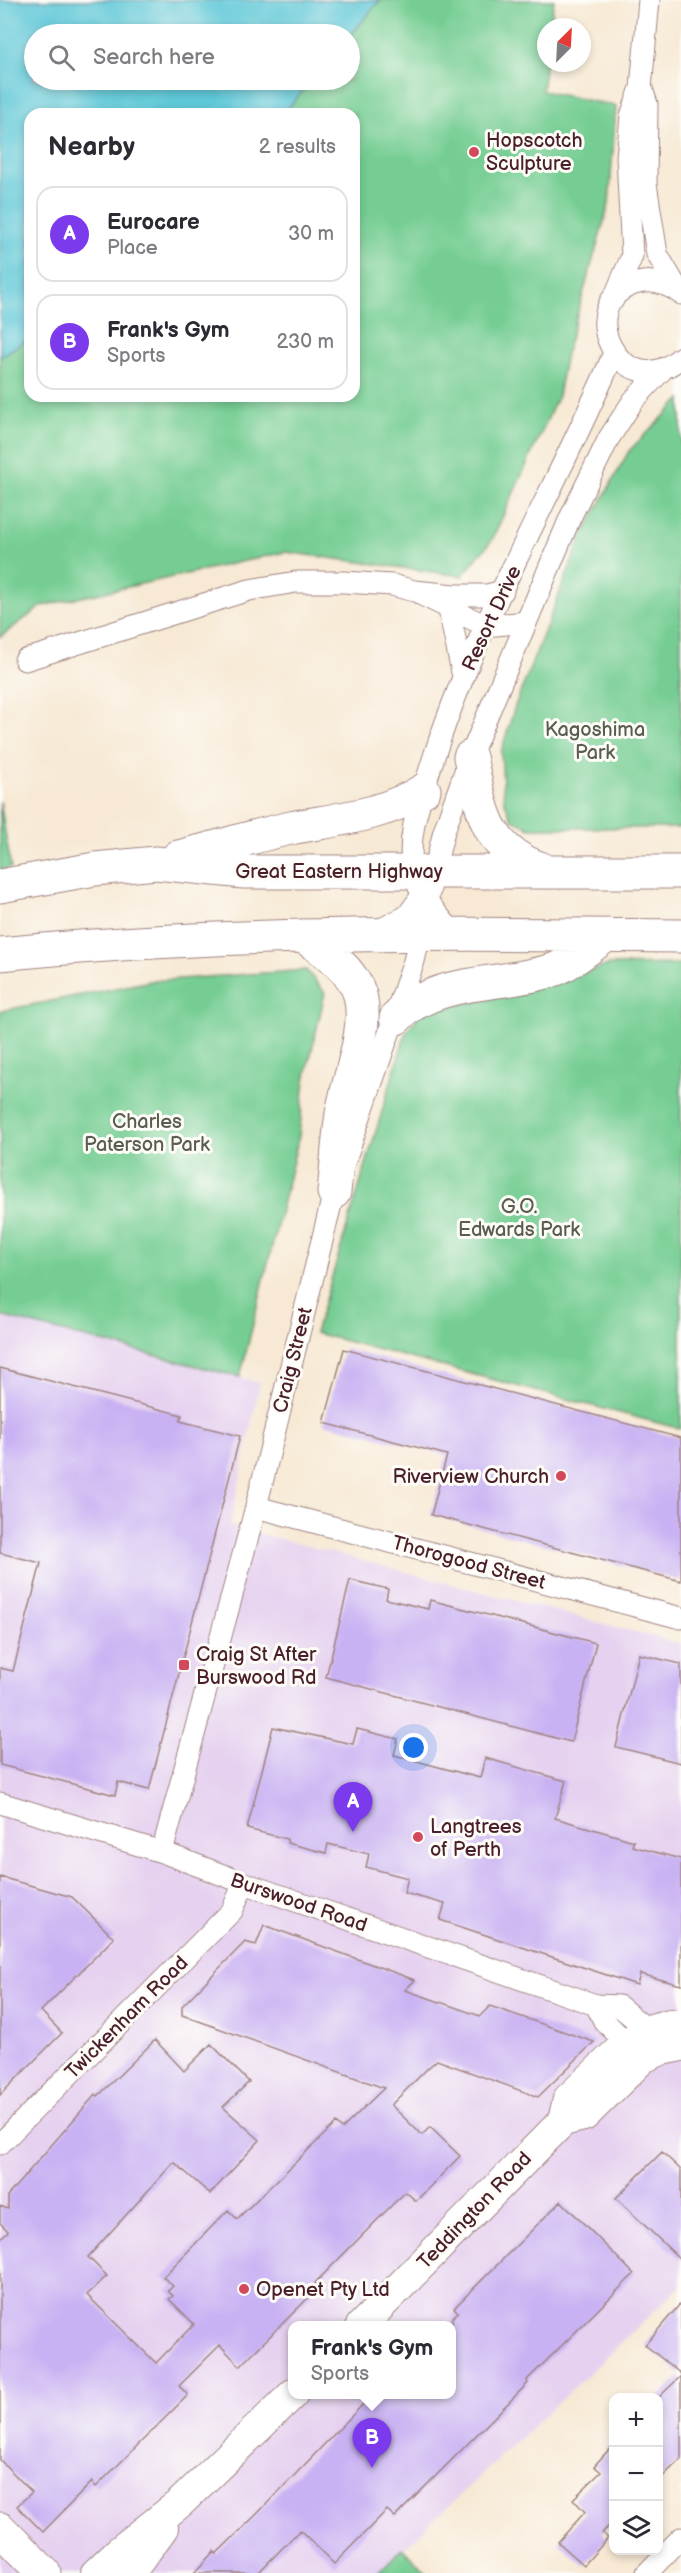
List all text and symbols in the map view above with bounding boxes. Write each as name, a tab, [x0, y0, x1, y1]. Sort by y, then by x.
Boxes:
north arrow	[537, 18, 591, 72]
search box	[24, 24, 360, 90]
icon: search	[45, 41, 78, 74]
text: Search here	[93, 44, 215, 71]
place label: Hopscotch Sculpture	[486, 129, 582, 176]
text: Nearby	[48, 132, 135, 163]
text: 2 results	[259, 135, 336, 159]
marker: Hopscotch Sculpture	[467, 145, 481, 159]
text: Eurocare	[107, 209, 200, 236]
text: A	[63, 222, 76, 246]
text: 30 m	[288, 222, 334, 246]
text: Place	[107, 236, 158, 260]
text: Frank's Gym	[107, 317, 229, 344]
text: B	[62, 330, 77, 354]
text: 230 m	[277, 330, 334, 354]
text: Sports	[107, 344, 165, 368]
street label: Resort Drive	[457, 562, 527, 675]
park label: Kagoshima Park	[545, 718, 645, 765]
street label: Great Eastern Highway	[235, 860, 443, 884]
park label: Charles Paterson Park	[84, 1110, 210, 1157]
park label: G.O. Edwards Park	[458, 1195, 580, 1242]
street label: Craig Street	[268, 1305, 318, 1416]
place label: Riverview Church	[393, 1465, 549, 1489]
marker: Riverview Church	[554, 1469, 568, 1483]
street label: Thorogood Street	[389, 1531, 548, 1595]
place label: Craig St After Burswood Rd	[196, 1643, 317, 1690]
marker: Craig St After Burswood Rd	[177, 1658, 191, 1672]
your location	[399, 1733, 428, 1762]
pin: A	[334, 1782, 372, 1832]
place label: Langtrees of Perth	[430, 1815, 522, 1862]
marker: Langtrees of Perth	[411, 1830, 425, 1844]
street label: Burswood Road	[227, 1868, 370, 1938]
street label: Twickenham Road	[60, 1951, 193, 2084]
street label: Teddington Road	[413, 2147, 537, 2274]
place label: Openet Pty Ltd	[256, 2278, 390, 2302]
marker: Openet Pty Ltd	[237, 2282, 251, 2296]
popup	[288, 2321, 456, 2399]
text: Frank's Gym	[311, 2335, 433, 2362]
text: Sports	[311, 2362, 369, 2386]
map controls	[609, 2393, 663, 2555]
button: +	[609, 2393, 663, 2447]
pin: B	[352, 2418, 392, 2468]
button: −	[609, 2447, 663, 2501]
button: layers	[609, 2501, 663, 2555]

